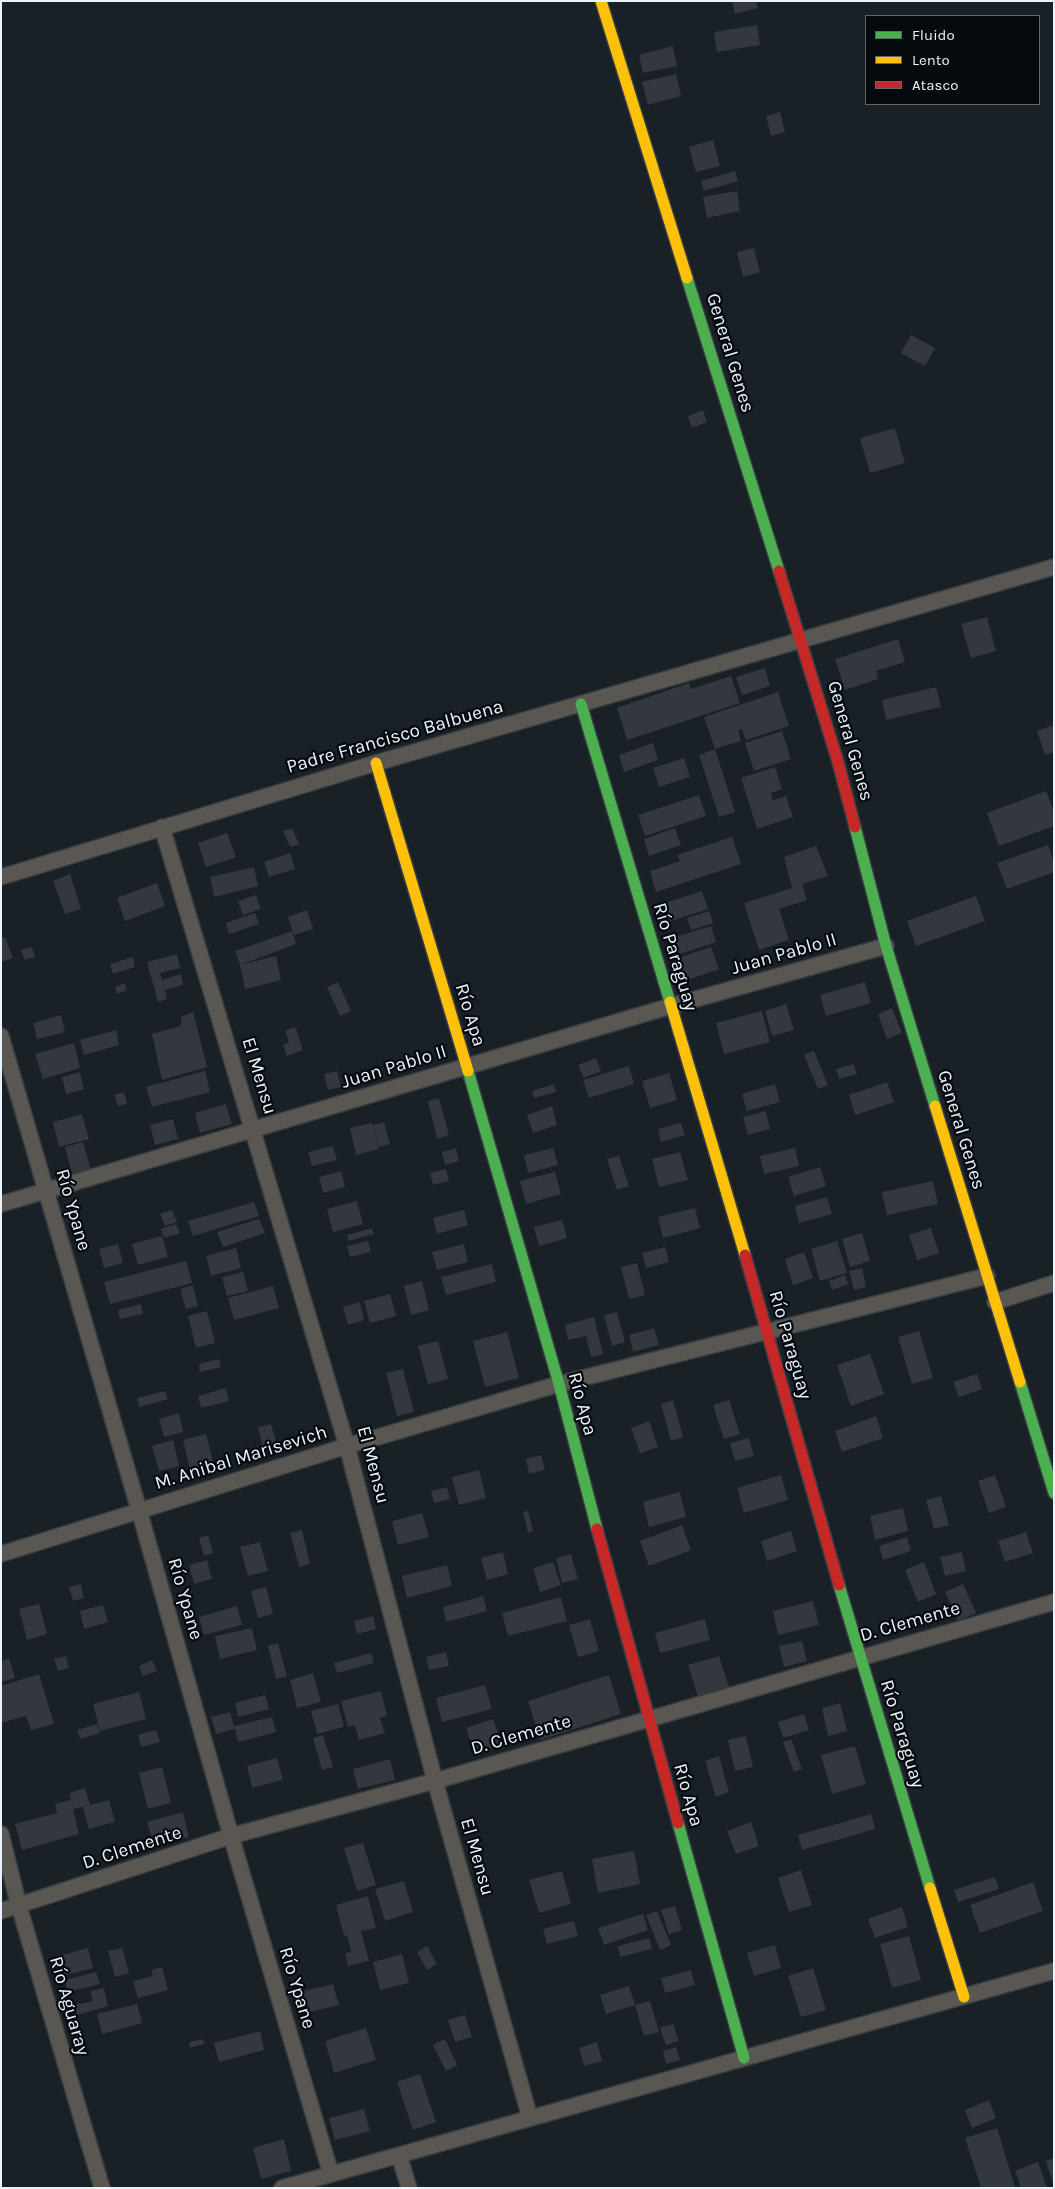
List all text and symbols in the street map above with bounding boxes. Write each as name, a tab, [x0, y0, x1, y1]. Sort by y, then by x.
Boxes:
legend	[865, 15, 1040, 105]
text: Fluido	[912, 26, 955, 44]
text: Lento	[912, 51, 950, 69]
text: Atasco	[912, 76, 958, 94]
street label: General Genes	[701, 291, 759, 415]
street label: General Genes	[822, 678, 878, 804]
street label: Padre Francisco Balbuena	[284, 695, 506, 779]
street label: Río Paraguay	[648, 900, 702, 1014]
street label: Juan Pablo II	[729, 928, 839, 980]
street label: Río Apa	[450, 981, 490, 1049]
street label: El Mensu	[237, 1035, 281, 1117]
street label: Juan Pablo II	[339, 1040, 449, 1094]
street label: General Genes	[932, 1068, 990, 1192]
street label: Río Ypane	[50, 1166, 96, 1254]
street label: Río Paraguay	[764, 1288, 816, 1402]
street label: Río Apa	[563, 1370, 601, 1438]
street label: M. Anibal Marisevich	[152, 1421, 330, 1495]
street label: El Mensu	[352, 1424, 394, 1506]
street label: Río Ypane	[162, 1555, 208, 1643]
street label: D. Clemente	[857, 1597, 963, 1647]
street label: Río Paraguay	[875, 1677, 929, 1791]
street label: D. Clemente	[468, 1710, 574, 1760]
street label: Río Apa	[668, 1761, 708, 1829]
street label: El Mensu	[455, 1816, 499, 1898]
street label: D. Clemente	[79, 1821, 185, 1875]
street label: Río Ypane	[274, 1944, 320, 2032]
street label: Río Aguaray	[44, 1954, 94, 2058]

